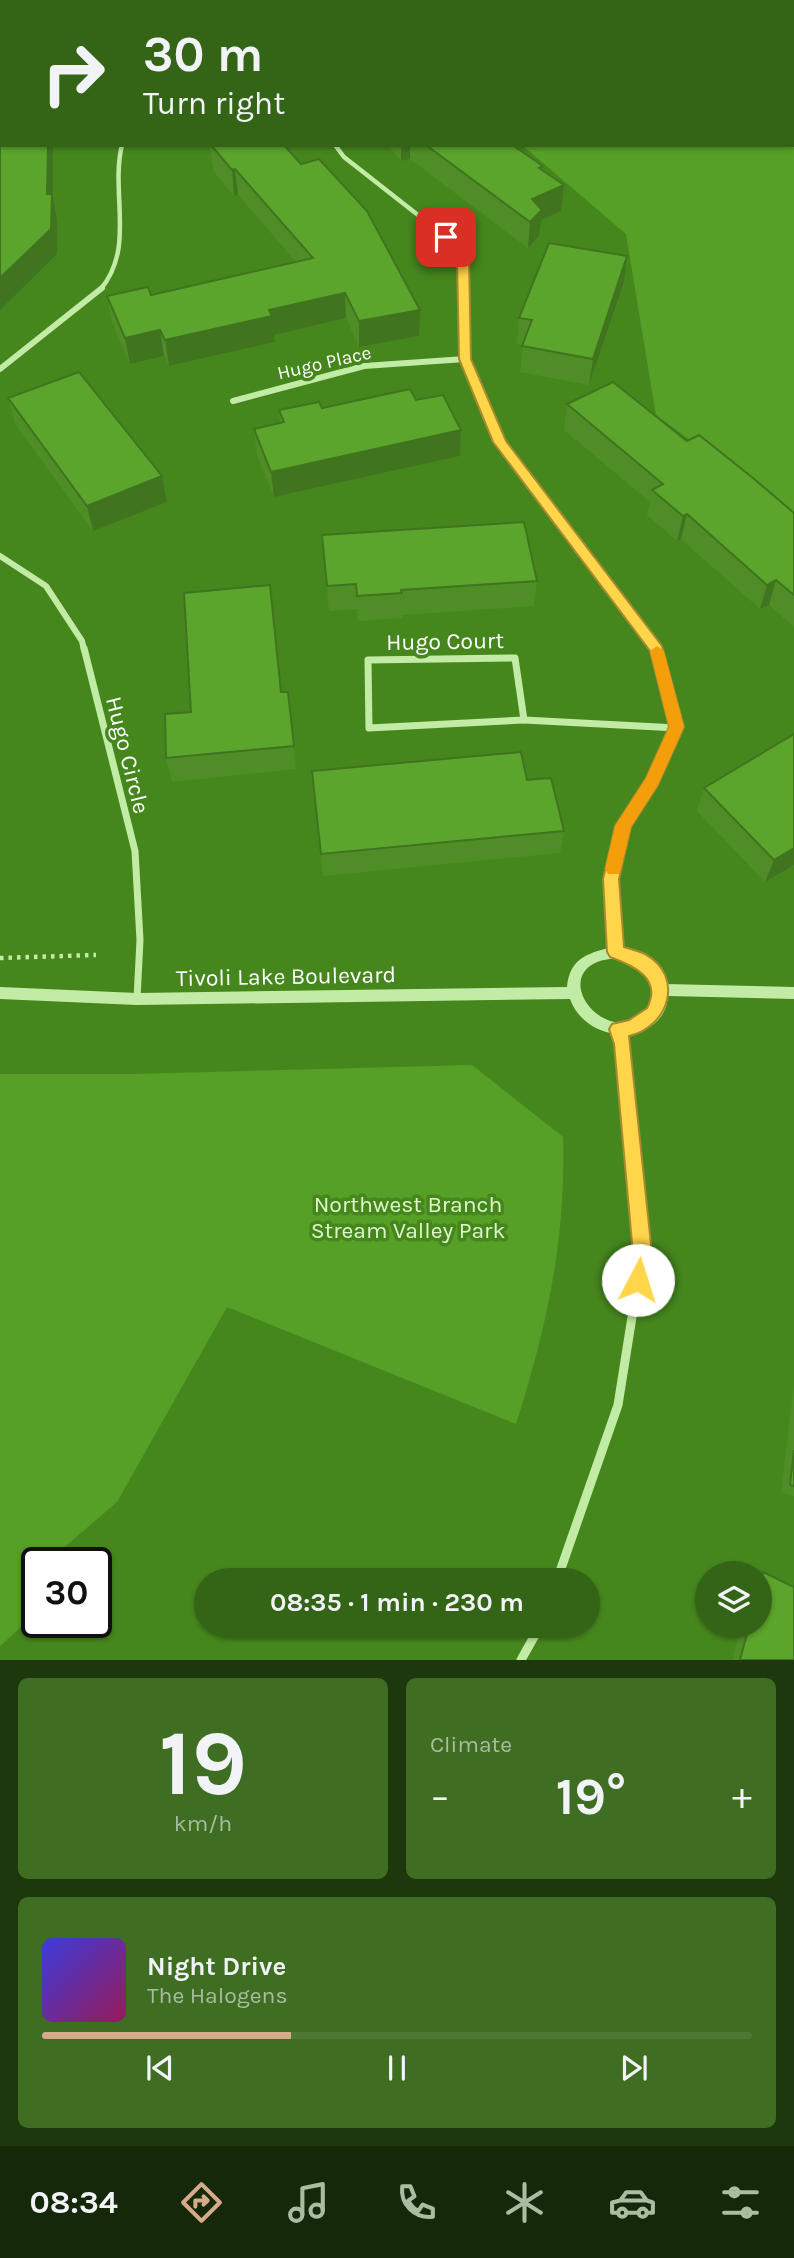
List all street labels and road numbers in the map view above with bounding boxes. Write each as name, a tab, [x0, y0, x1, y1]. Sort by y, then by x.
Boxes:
street label: Hugo Place	[275, 341, 373, 384]
street label: Hugo Court	[386, 627, 505, 656]
street label: Hugo Circle	[100, 694, 155, 816]
street label: Tivoli Lake Boulevard	[176, 961, 396, 992]

